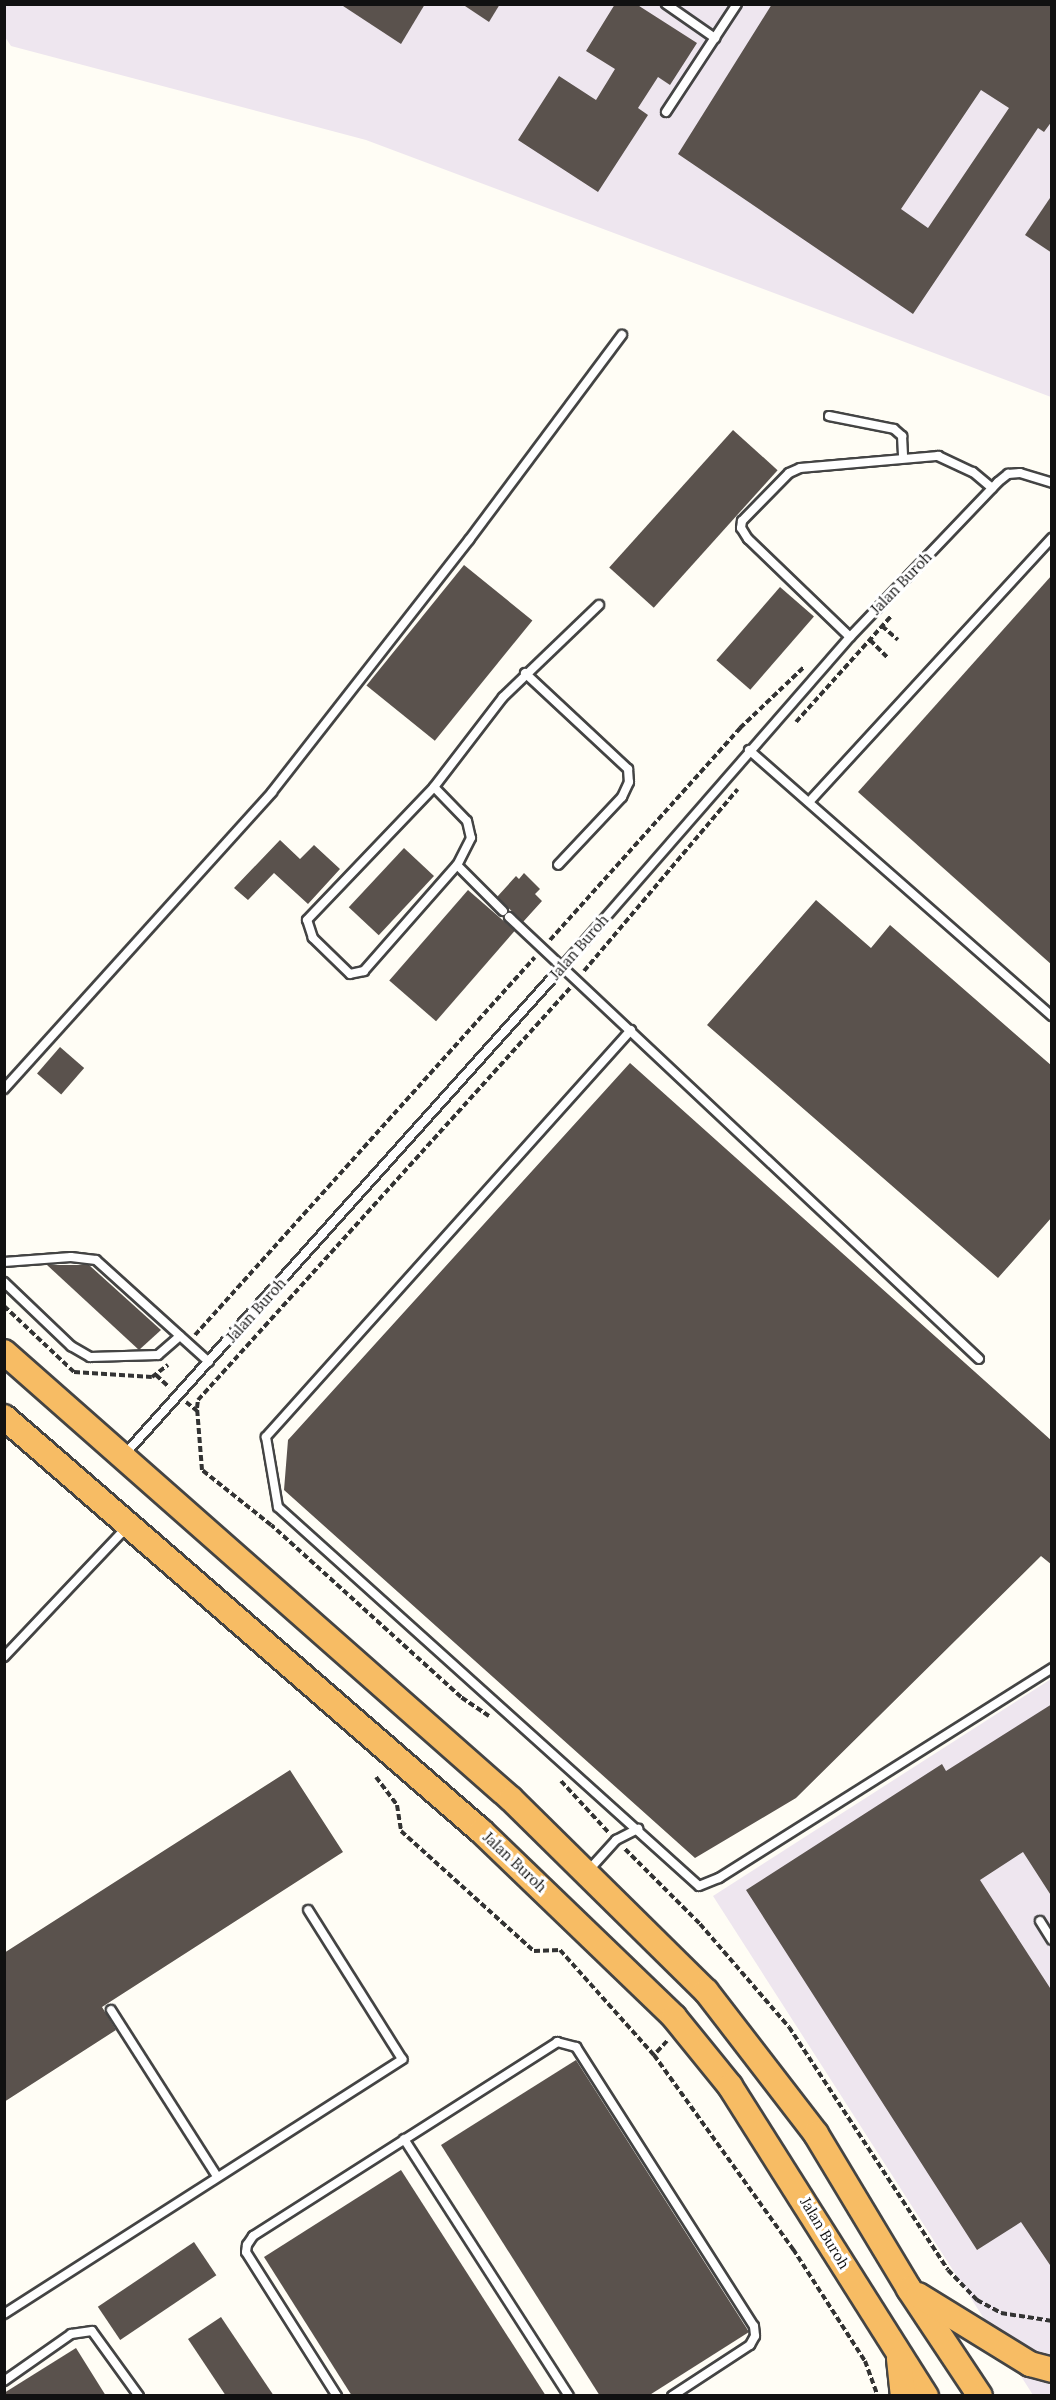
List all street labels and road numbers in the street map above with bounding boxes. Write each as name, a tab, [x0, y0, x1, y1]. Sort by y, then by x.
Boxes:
street label: Jalan Buroh	[867, 548, 935, 618]
street label: Jalan Buroh	[546, 911, 612, 983]
street label: Jalan Buroh	[222, 1274, 290, 1346]
street label: Jalan Buroh	[479, 1828, 551, 1896]
street label: Jalan Buroh	[797, 2194, 853, 2272]

